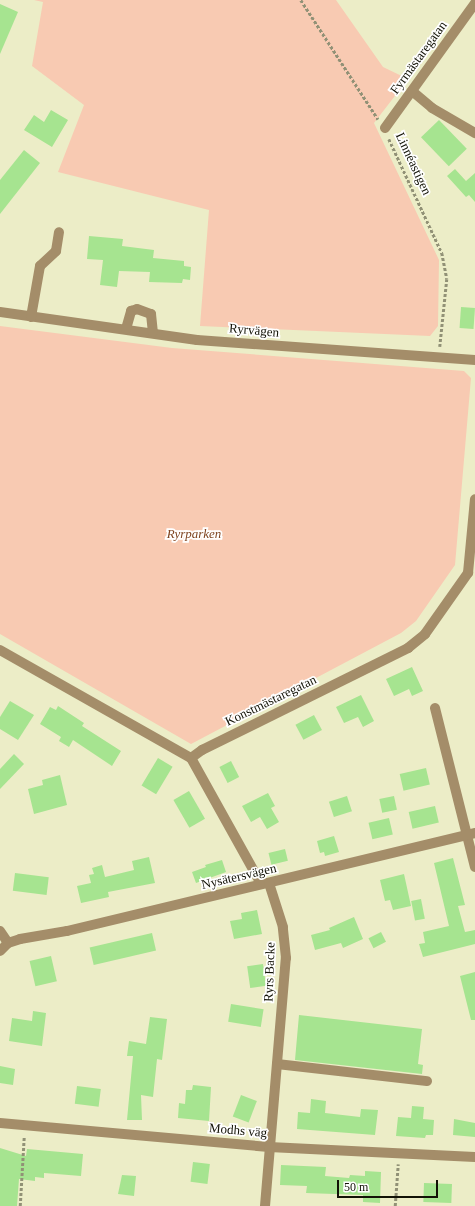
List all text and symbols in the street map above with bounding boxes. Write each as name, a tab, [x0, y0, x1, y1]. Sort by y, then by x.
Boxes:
street label: Fyrmästaregatan	[387, 18, 451, 98]
street label: Linnéastigen	[392, 130, 434, 198]
street label: Ryrvägen	[228, 321, 280, 341]
park label: Ryrparken	[167, 526, 221, 542]
street label: Konstmästaregatan	[223, 672, 319, 730]
street label: Nysätersvägen	[200, 861, 278, 893]
street label: Ryrs Backe	[261, 942, 279, 1002]
street label: Modhs väg	[208, 1121, 268, 1141]
scale bar	[339, 1172, 440, 1198]
text: 50 m	[344, 1180, 368, 1194]

